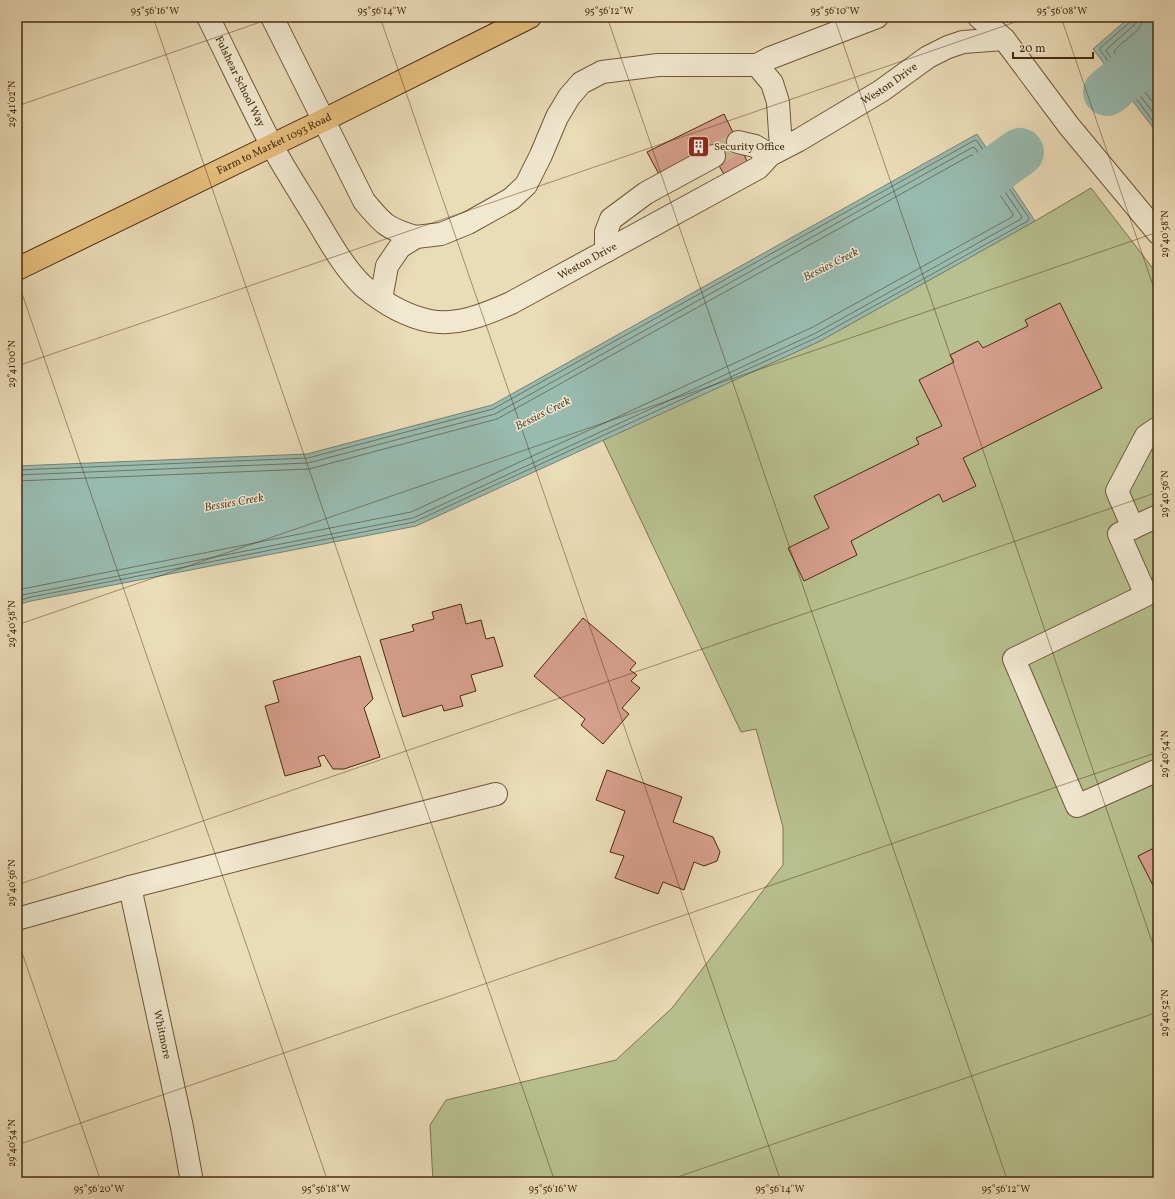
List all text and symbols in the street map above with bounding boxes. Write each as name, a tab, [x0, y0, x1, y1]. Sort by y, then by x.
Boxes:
text: 95°56'16"W	[131, 4, 179, 18]
text: 95°56'14"W	[358, 4, 407, 18]
text: 95°56'12"W	[585, 4, 633, 18]
text: 95°56'10"W	[810, 4, 860, 18]
text: 95°56'08"W	[1037, 4, 1087, 18]
street label: Fulshear School Way	[211, 34, 269, 130]
scale bar	[1013, 34, 1093, 60]
text: 20 m	[1019, 41, 1046, 57]
street label: Weston Drive	[858, 59, 921, 109]
text: 29°41'02"N	[5, 80, 19, 127]
street label: Farm to Market 1093 Road	[214, 110, 334, 178]
building icon: Security Office	[685, 134, 711, 160]
place label: Security Office	[714, 140, 785, 155]
text: 29°40'58"N	[1158, 210, 1172, 258]
street label: Weston Drive	[555, 239, 620, 283]
water label: Bessies Creek	[801, 244, 862, 286]
text: 29°41'00"N	[5, 340, 19, 388]
water label: Bessies Creek	[513, 393, 574, 435]
text: 29°40'56"N	[1158, 470, 1172, 518]
water label: Bessies Creek	[203, 490, 265, 516]
text: 29°40'58"N	[5, 600, 19, 648]
text: 29°40'54"N	[1158, 729, 1172, 778]
text: 29°40'56"N	[5, 859, 19, 907]
text: 29°40'52"N	[1158, 989, 1172, 1037]
street label: Whitmore	[149, 1008, 175, 1061]
text: 29°40'54"N	[5, 1118, 19, 1167]
text: 95°56'20"W	[74, 1182, 124, 1196]
text: 95°56'18"W	[302, 1182, 350, 1196]
text: 95°56'16"W	[529, 1182, 577, 1196]
text: 95°56'14"W	[756, 1182, 805, 1196]
text: 95°56'12"W	[982, 1182, 1030, 1196]

